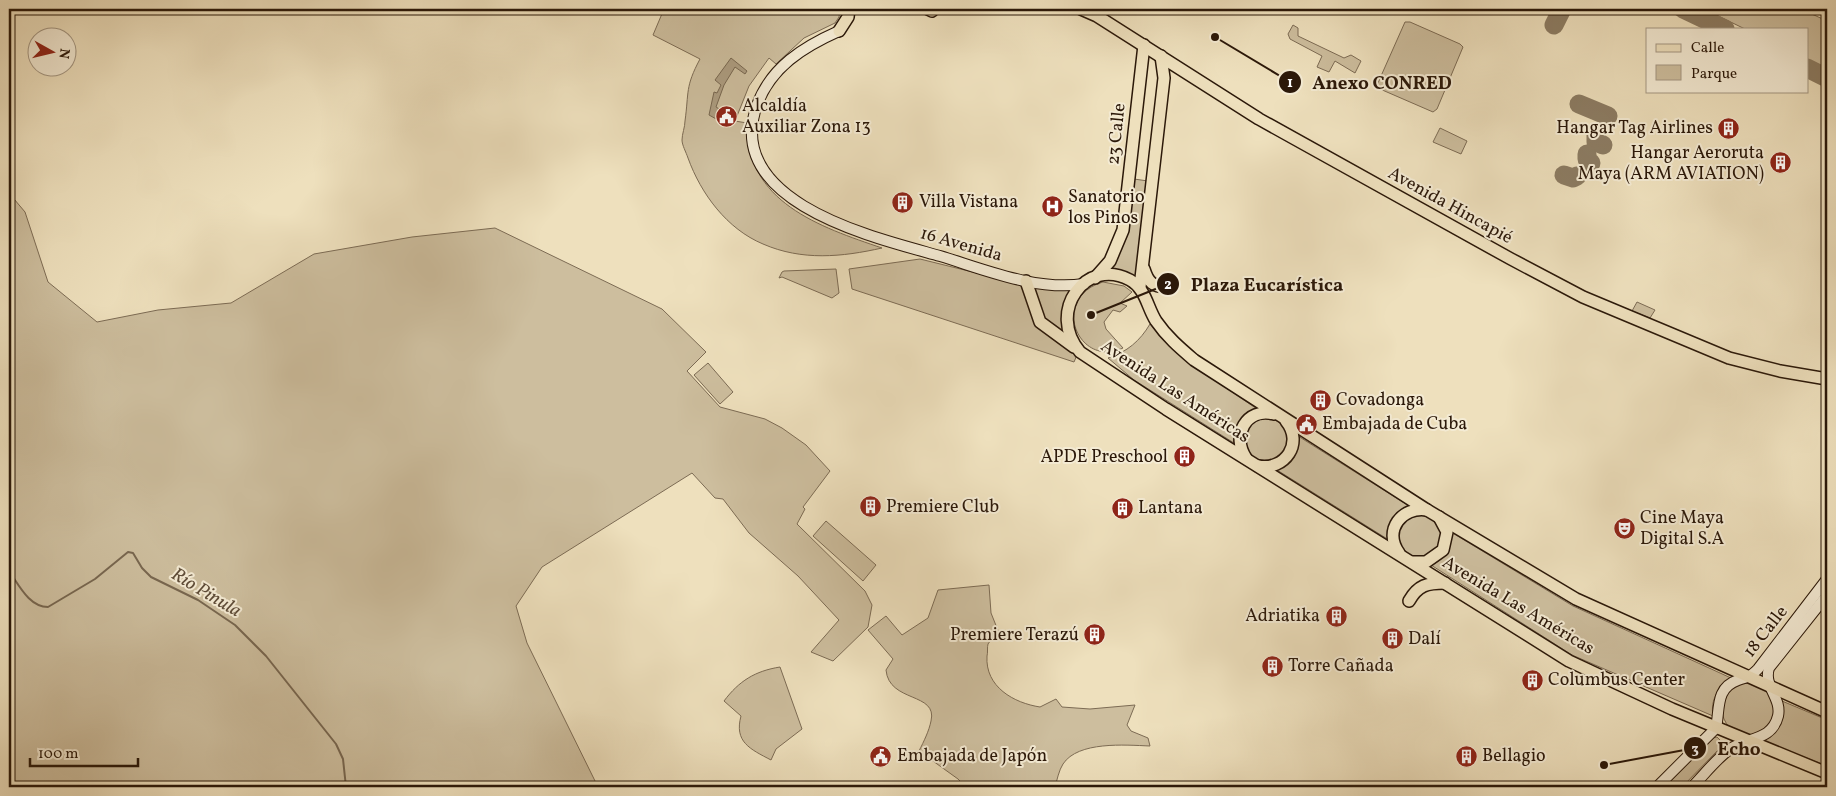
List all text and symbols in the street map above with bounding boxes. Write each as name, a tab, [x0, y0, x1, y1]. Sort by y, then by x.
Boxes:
north arrow	[28, 28, 78, 78]
legend	[1646, 28, 1808, 92]
text: Calle	[1691, 38, 1724, 59]
text: N	[53, 47, 74, 60]
text: Parque	[1691, 64, 1737, 85]
callout: Anexo CONRED	[1278, 65, 1462, 99]
text: Anexo CONRED	[1312, 71, 1452, 97]
text: 1	[1287, 73, 1293, 94]
place label: Alcaldía Auxiliar Zona 13	[742, 94, 871, 140]
street label: 23 Calle	[1101, 102, 1133, 166]
public building icon: Alcaldía Auxiliar Zona 13	[714, 104, 738, 128]
place label: Hangar Tag Airlines	[1556, 116, 1713, 141]
building icon: Hangar Tag Airlines	[1717, 116, 1741, 140]
place label: Hangar Aeroruta Maya (ARM AVIATION)	[1578, 141, 1764, 187]
building icon: Hangar Aeroruta Maya (ARM AVIATION)	[1768, 151, 1792, 175]
street label: Avenida Hincapié	[1383, 161, 1517, 251]
place label: Sanatorio los Pinos	[1068, 185, 1145, 231]
building icon: Villa Vistana	[891, 190, 915, 214]
place label: Villa Vistana	[919, 190, 1018, 215]
hospital icon: Sanatorio los Pinos	[1040, 195, 1064, 219]
street label: 16 Avenida	[917, 221, 1005, 269]
callout: Plaza Eucarística	[1156, 267, 1353, 301]
text: Plaza Eucarística	[1191, 273, 1343, 299]
text: 2	[1164, 275, 1172, 296]
street label: Avenida Las Américas	[1095, 334, 1255, 450]
building icon: Covadonga	[1308, 388, 1332, 412]
place label: Covadonga	[1336, 388, 1424, 413]
public building icon: Embajada de Cuba	[1294, 412, 1318, 436]
place label: Embajada de Cuba	[1322, 412, 1467, 437]
place label: APDE Preschool	[1040, 445, 1168, 470]
building icon: APDE Preschool	[1172, 445, 1196, 469]
building icon: Premiere Club	[858, 495, 882, 519]
place label: Premiere Club	[886, 495, 999, 520]
building icon: Lantana	[1110, 496, 1134, 520]
place label: Lantana	[1138, 496, 1203, 521]
place label: Cine Maya Digital S.A	[1640, 506, 1725, 552]
theatre icon: Cine Maya Digital S.A	[1612, 516, 1636, 540]
street label: Avenida Las Américas	[1437, 551, 1599, 661]
water label: Río Pinula	[166, 562, 246, 624]
street label: 18 Calle	[1738, 601, 1794, 663]
place label: Adriatika	[1245, 604, 1320, 629]
building icon: Adriatika	[1324, 604, 1348, 628]
place label: Premiere Terazú	[950, 623, 1079, 648]
building icon: Premiere Terazú	[1083, 623, 1107, 647]
building icon: Dalí	[1380, 627, 1404, 651]
place label: Dalí	[1408, 627, 1441, 652]
building icon: Torre Cañada	[1260, 654, 1284, 678]
place label: Torre Cañada	[1288, 654, 1394, 679]
building icon: Columbus Center	[1520, 668, 1544, 692]
place label: Columbus Center	[1548, 668, 1686, 693]
callout: Echo	[1682, 731, 1771, 765]
scale bar	[30, 736, 138, 768]
text: Echo	[1717, 737, 1761, 763]
text: 3	[1691, 739, 1699, 760]
text: 100 m	[38, 744, 78, 765]
public building icon: Embajada de Japón	[869, 744, 893, 768]
place label: Embajada de Japón	[897, 744, 1047, 769]
building icon: Bellagio	[1454, 744, 1478, 768]
place label: Bellagio	[1482, 744, 1546, 769]

